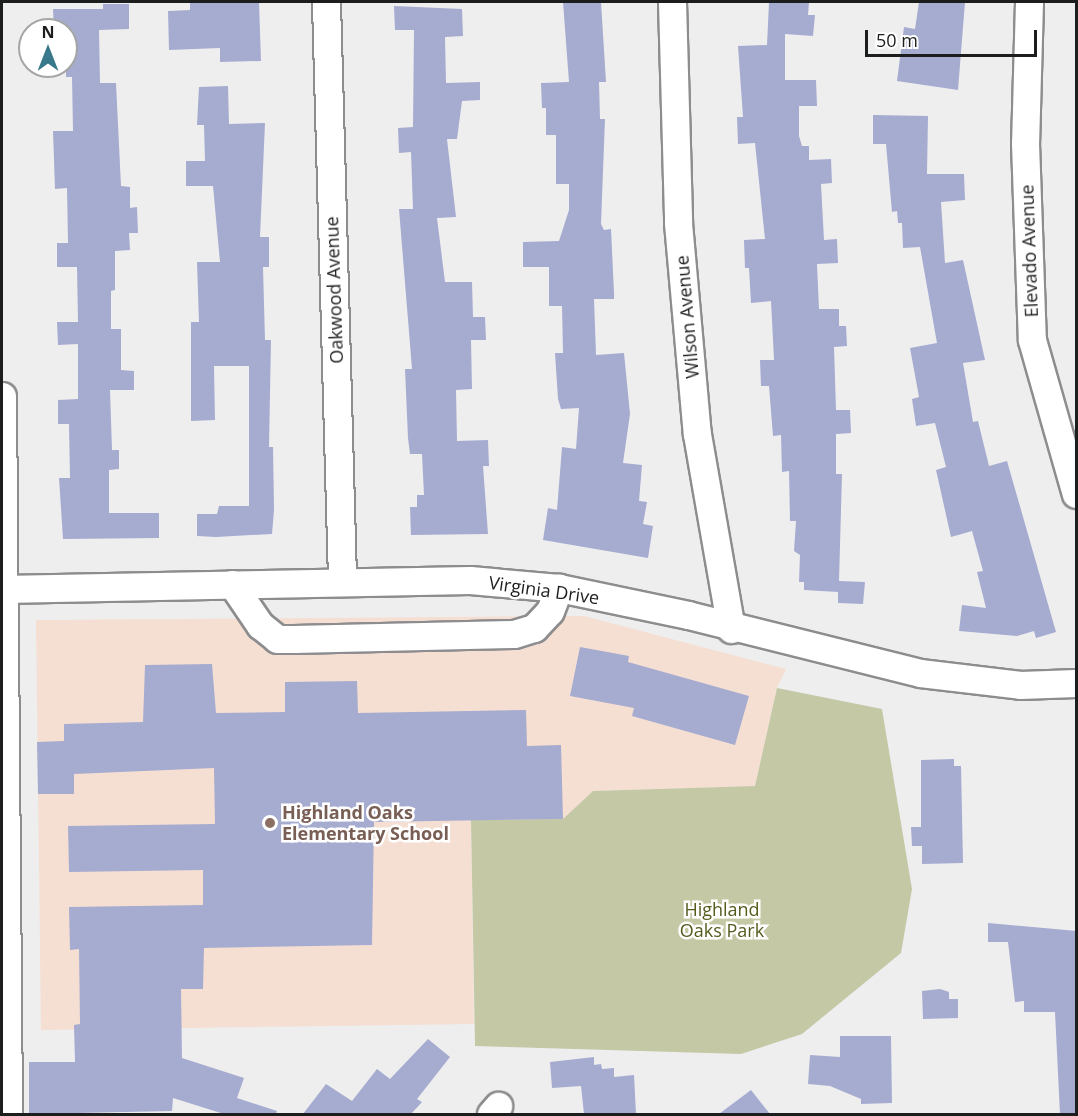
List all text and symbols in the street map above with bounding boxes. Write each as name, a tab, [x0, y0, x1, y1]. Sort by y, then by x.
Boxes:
north arrow	[18, 18, 78, 78]
scale bar	[868, 18, 1040, 56]
text: N	[41, 21, 55, 43]
text: 50 m	[876, 28, 918, 52]
street label: Elevado Avenue	[1016, 184, 1042, 318]
street label: Oakwood Avenue	[321, 216, 347, 364]
street label: Wilson Avenue	[671, 255, 703, 379]
street label: Virginia Drive	[487, 572, 601, 608]
place label: Highland Oaks Elementary School	[282, 802, 449, 844]
marker: Highland Oaks Elementary School	[263, 816, 277, 830]
park label: Highland Oaks Park	[680, 899, 764, 942]

